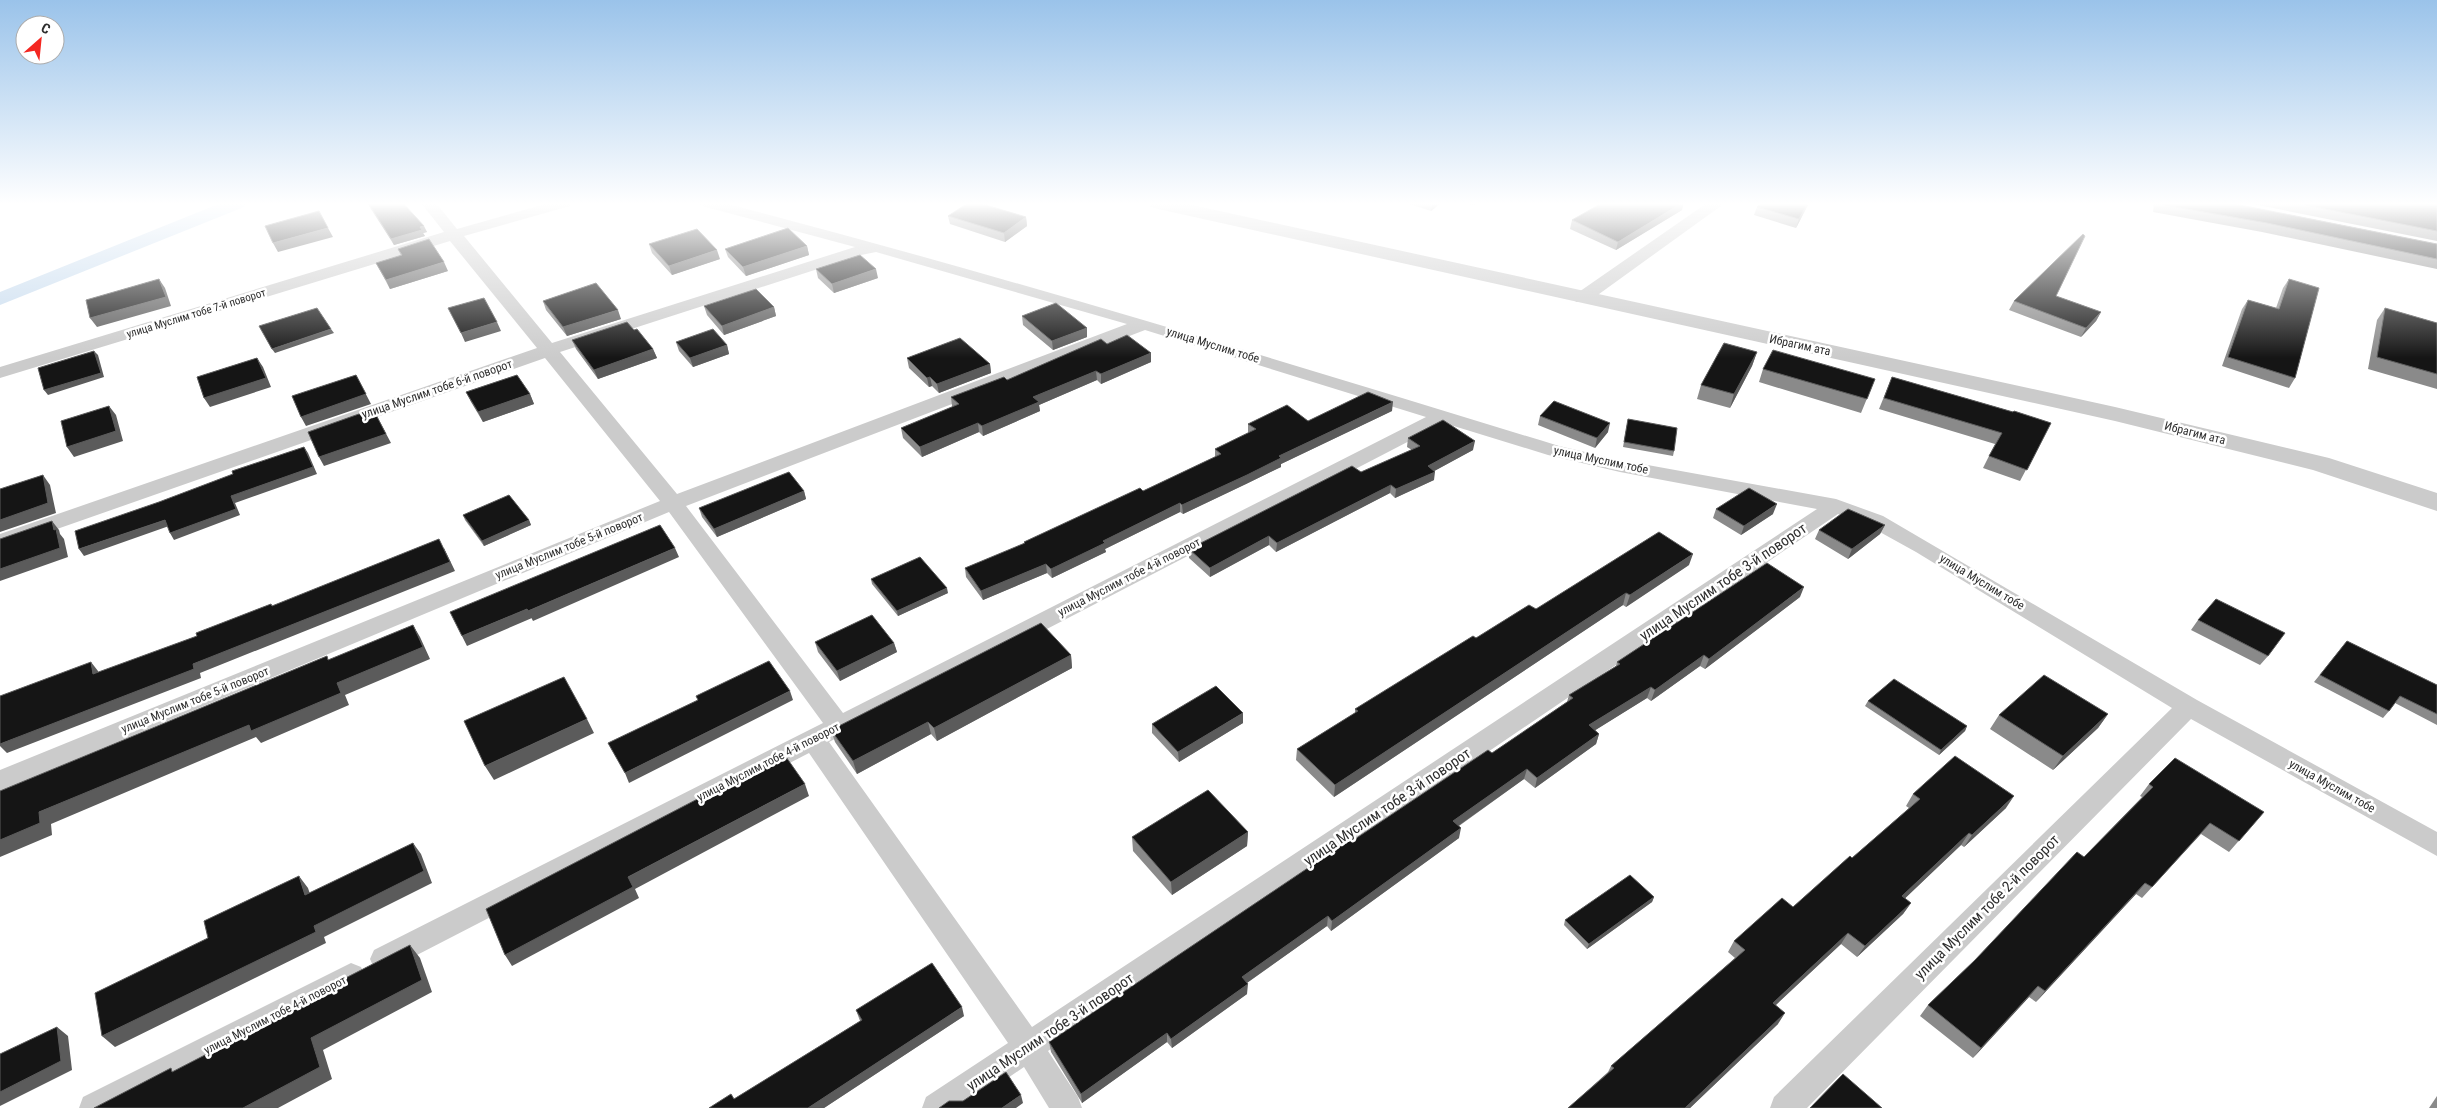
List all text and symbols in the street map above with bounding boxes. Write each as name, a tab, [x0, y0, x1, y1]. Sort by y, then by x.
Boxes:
north arrow	[15, 15, 65, 65]
text: С	[39, 19, 53, 37]
street label: улица Муслим тобе 7-й поворот	[125, 286, 268, 341]
street label: улица Муслим тобе	[1165, 324, 1261, 366]
street label: Ибрагим ата	[1768, 332, 1832, 358]
street label: улица Муслим тобе 6-й поворот	[360, 357, 514, 421]
street label: Ибрагим ата	[2163, 419, 2227, 447]
street label: улица Муслим тобе	[1552, 443, 1650, 477]
street label: улица Муслим тобе 5-й поворот	[493, 510, 645, 582]
street label: улица Муслим тобе 3-й поворот	[1636, 519, 1810, 645]
street label: улица Муслим тобе 4-й поворот	[1055, 535, 1203, 619]
street label: улица Муслим тобе	[1937, 551, 2027, 613]
street label: улица Муслим тобе 5-й поворот	[119, 664, 271, 736]
street label: улица Муслим тобе 4-й поворот	[694, 720, 842, 804]
street label: улица Муслим тобе 3-й поворот	[1300, 744, 1474, 870]
street label: улица Муслим тобе	[2286, 757, 2378, 816]
street label: улица Муслим тобе 2-й поворот	[1911, 831, 2063, 983]
street label: улица Муслим тобе 3-й поворот	[963, 969, 1137, 1095]
street label: улица Муслим тобе 4-й поворот	[201, 973, 349, 1057]

